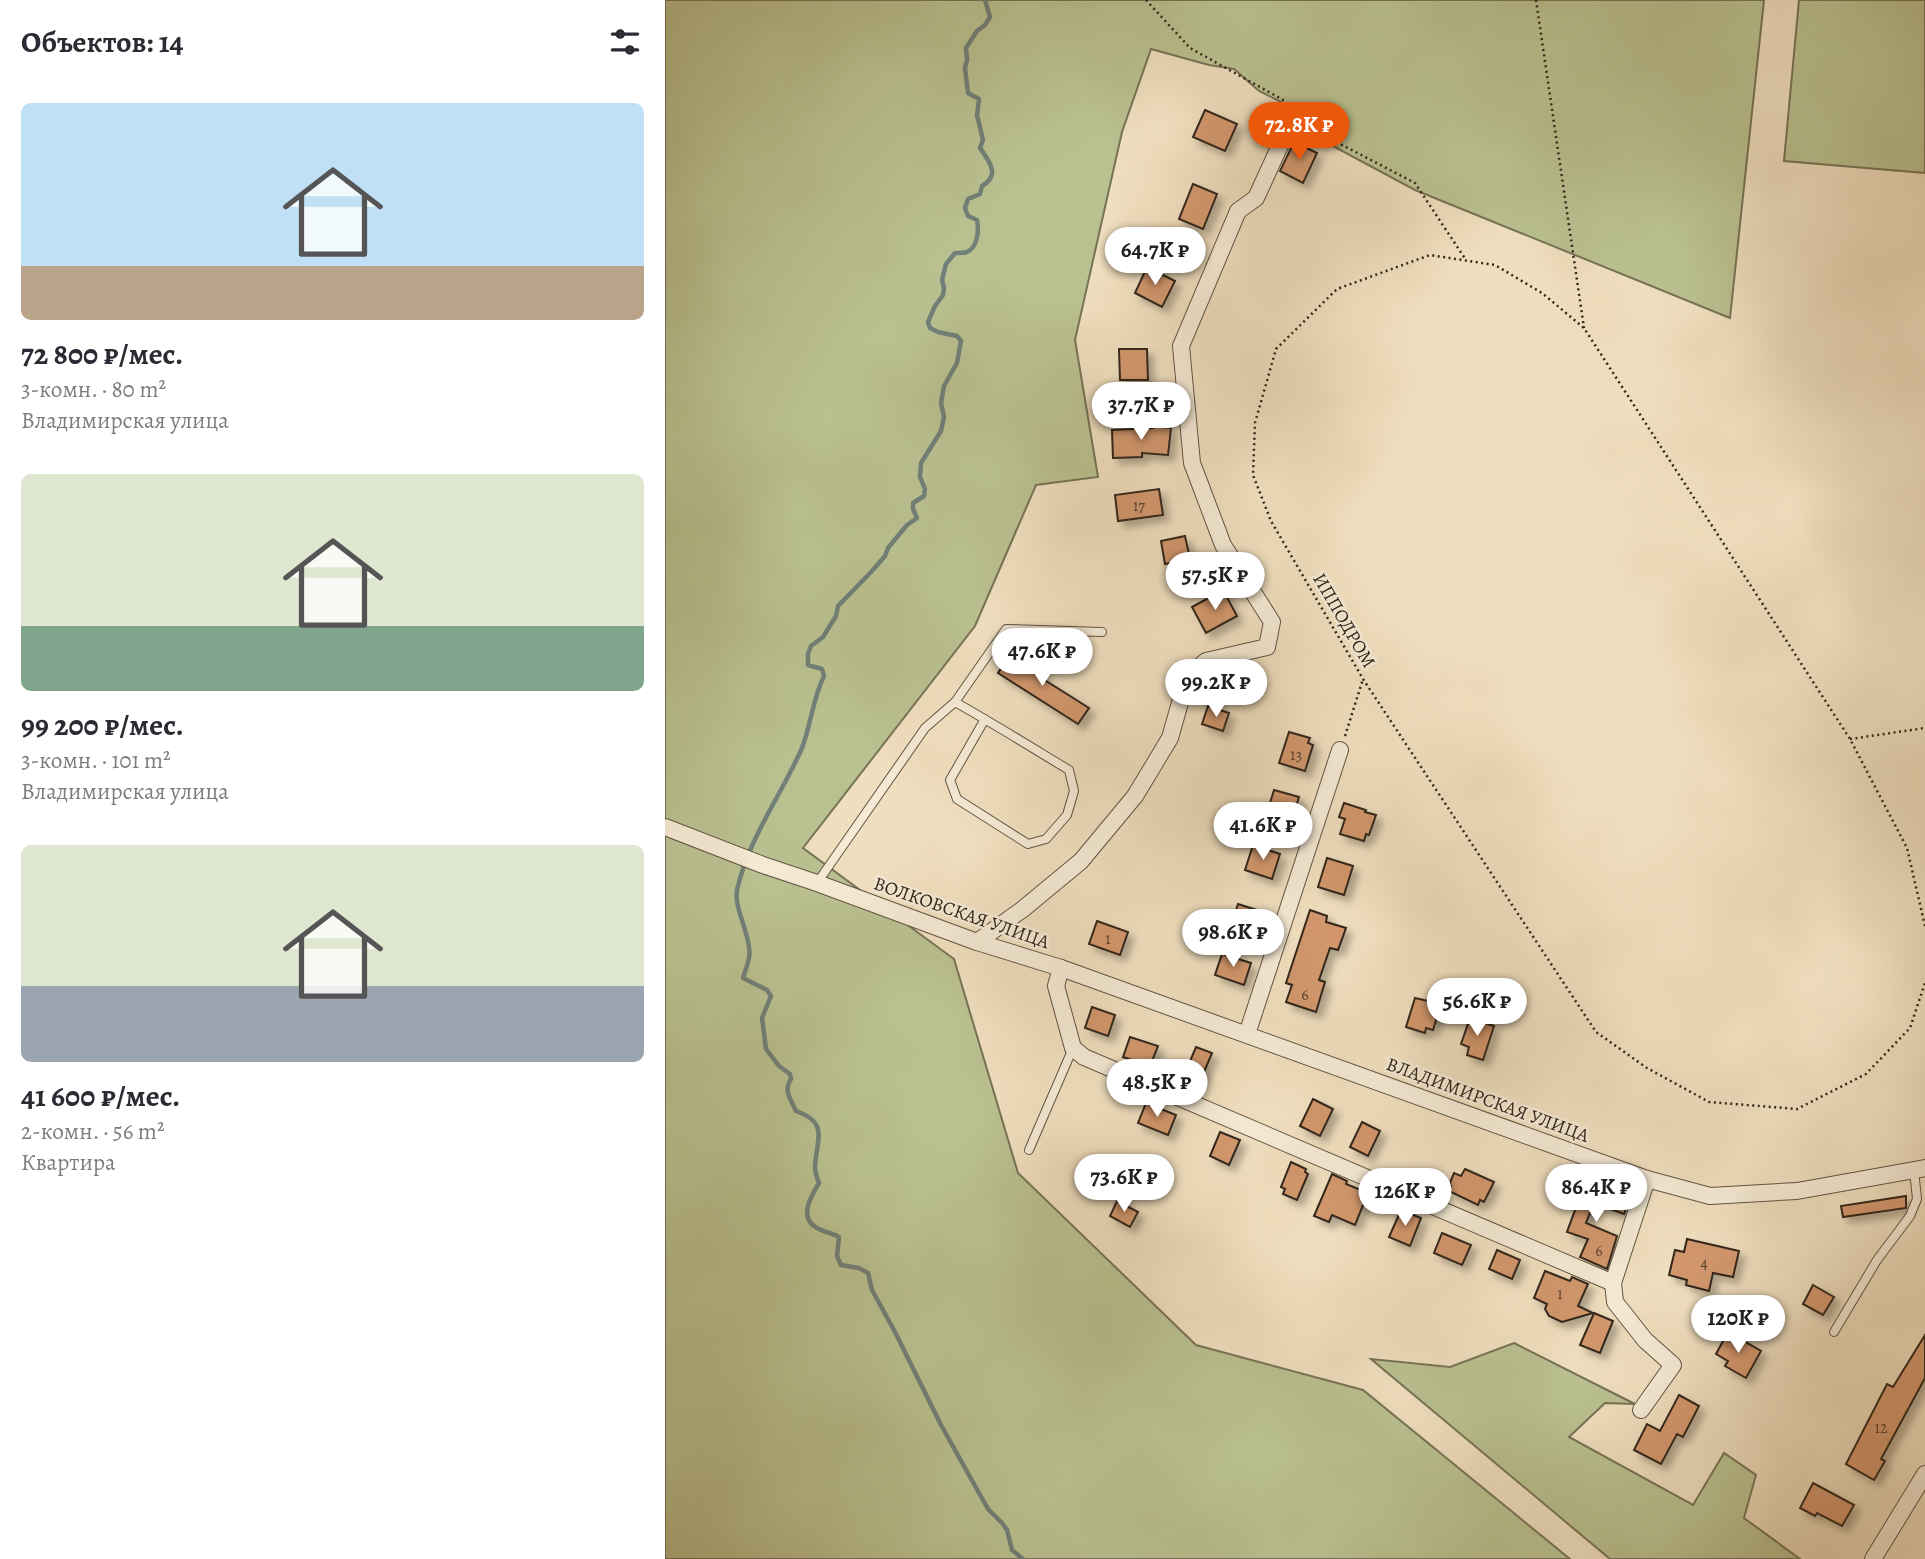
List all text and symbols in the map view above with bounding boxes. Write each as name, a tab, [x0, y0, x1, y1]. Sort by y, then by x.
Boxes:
text: Объектов: 14	[21, 22, 183, 62]
icon: filters	[606, 23, 644, 61]
pin: 72.8K ₽	[1234, 102, 1364, 162]
text: 72.8K ₽	[1264, 109, 1334, 140]
icon: home	[270, 149, 396, 275]
pin: 64.7K ₽	[1090, 228, 1220, 287]
text: 64.7K ₽	[1121, 234, 1189, 265]
text: 72 800 ₽/мес.	[21, 334, 183, 374]
text: 3-комн. · 80 m²	[21, 374, 166, 405]
pin: 37.7K ₽	[1076, 382, 1206, 442]
text: 37.7K ₽	[1108, 389, 1174, 420]
text: Владимирская улица	[21, 405, 229, 436]
house number: 17	[1133, 495, 1145, 517]
icon: home	[270, 520, 396, 646]
pin: 57.5K ₽	[1150, 552, 1280, 612]
text: 57.5K ₽	[1182, 559, 1248, 590]
street label: ИППОДРОМ	[1306, 568, 1382, 673]
pin: 47.6K ₽	[977, 628, 1107, 688]
text: 47.6K ₽	[1008, 635, 1076, 666]
pin: 99.2K ₽	[1151, 660, 1281, 719]
text: 99.2K ₽	[1181, 666, 1251, 697]
text: 99 200 ₽/мес.	[21, 705, 184, 745]
house number: 13	[1290, 744, 1302, 766]
text: 3-комн. · 101 m²	[21, 745, 171, 776]
text: Владимирская улица	[21, 776, 229, 807]
pin: 41.6K ₽	[1198, 802, 1328, 862]
text: 41.6K ₽	[1230, 809, 1296, 840]
street label: ВОЛКОВСКАЯ УЛИЦА	[870, 871, 1054, 956]
icon: home	[270, 891, 396, 1017]
pin: 98.6K ₽	[1168, 909, 1298, 969]
text: 98.6K ₽	[1198, 916, 1268, 947]
house number: 1	[1105, 928, 1111, 950]
pin: 56.6K ₽	[1412, 978, 1542, 1038]
house number: 6	[1301, 984, 1309, 1006]
text: 56.6K ₽	[1443, 985, 1511, 1016]
street label: ВЛАДИМИРСКАЯ УЛИЦА	[1383, 1051, 1594, 1149]
pin: 48.5K ₽	[1092, 1060, 1222, 1119]
text: 48.5K ₽	[1123, 1066, 1191, 1097]
text: 41 600 ₽/мес.	[21, 1076, 180, 1116]
text: 2-комн. · 56 m²	[21, 1116, 165, 1147]
text: Квартира	[21, 1147, 116, 1178]
pin: 73.6K ₽	[1059, 1154, 1189, 1214]
text: 73.6K ₽	[1090, 1161, 1158, 1192]
pin: 86.4K ₽	[1531, 1164, 1661, 1224]
pin: 126K ₽	[1348, 1168, 1462, 1228]
text: 86.4K ₽	[1561, 1171, 1631, 1202]
text: 126K ₽	[1375, 1175, 1435, 1206]
house number: 6	[1595, 1240, 1603, 1262]
house number: 4	[1700, 1252, 1708, 1274]
house number: 1	[1557, 1283, 1563, 1305]
pin: 120K ₽	[1681, 1296, 1795, 1355]
text: 120K ₽	[1707, 1302, 1769, 1333]
house number: 12	[1874, 1417, 1888, 1439]

